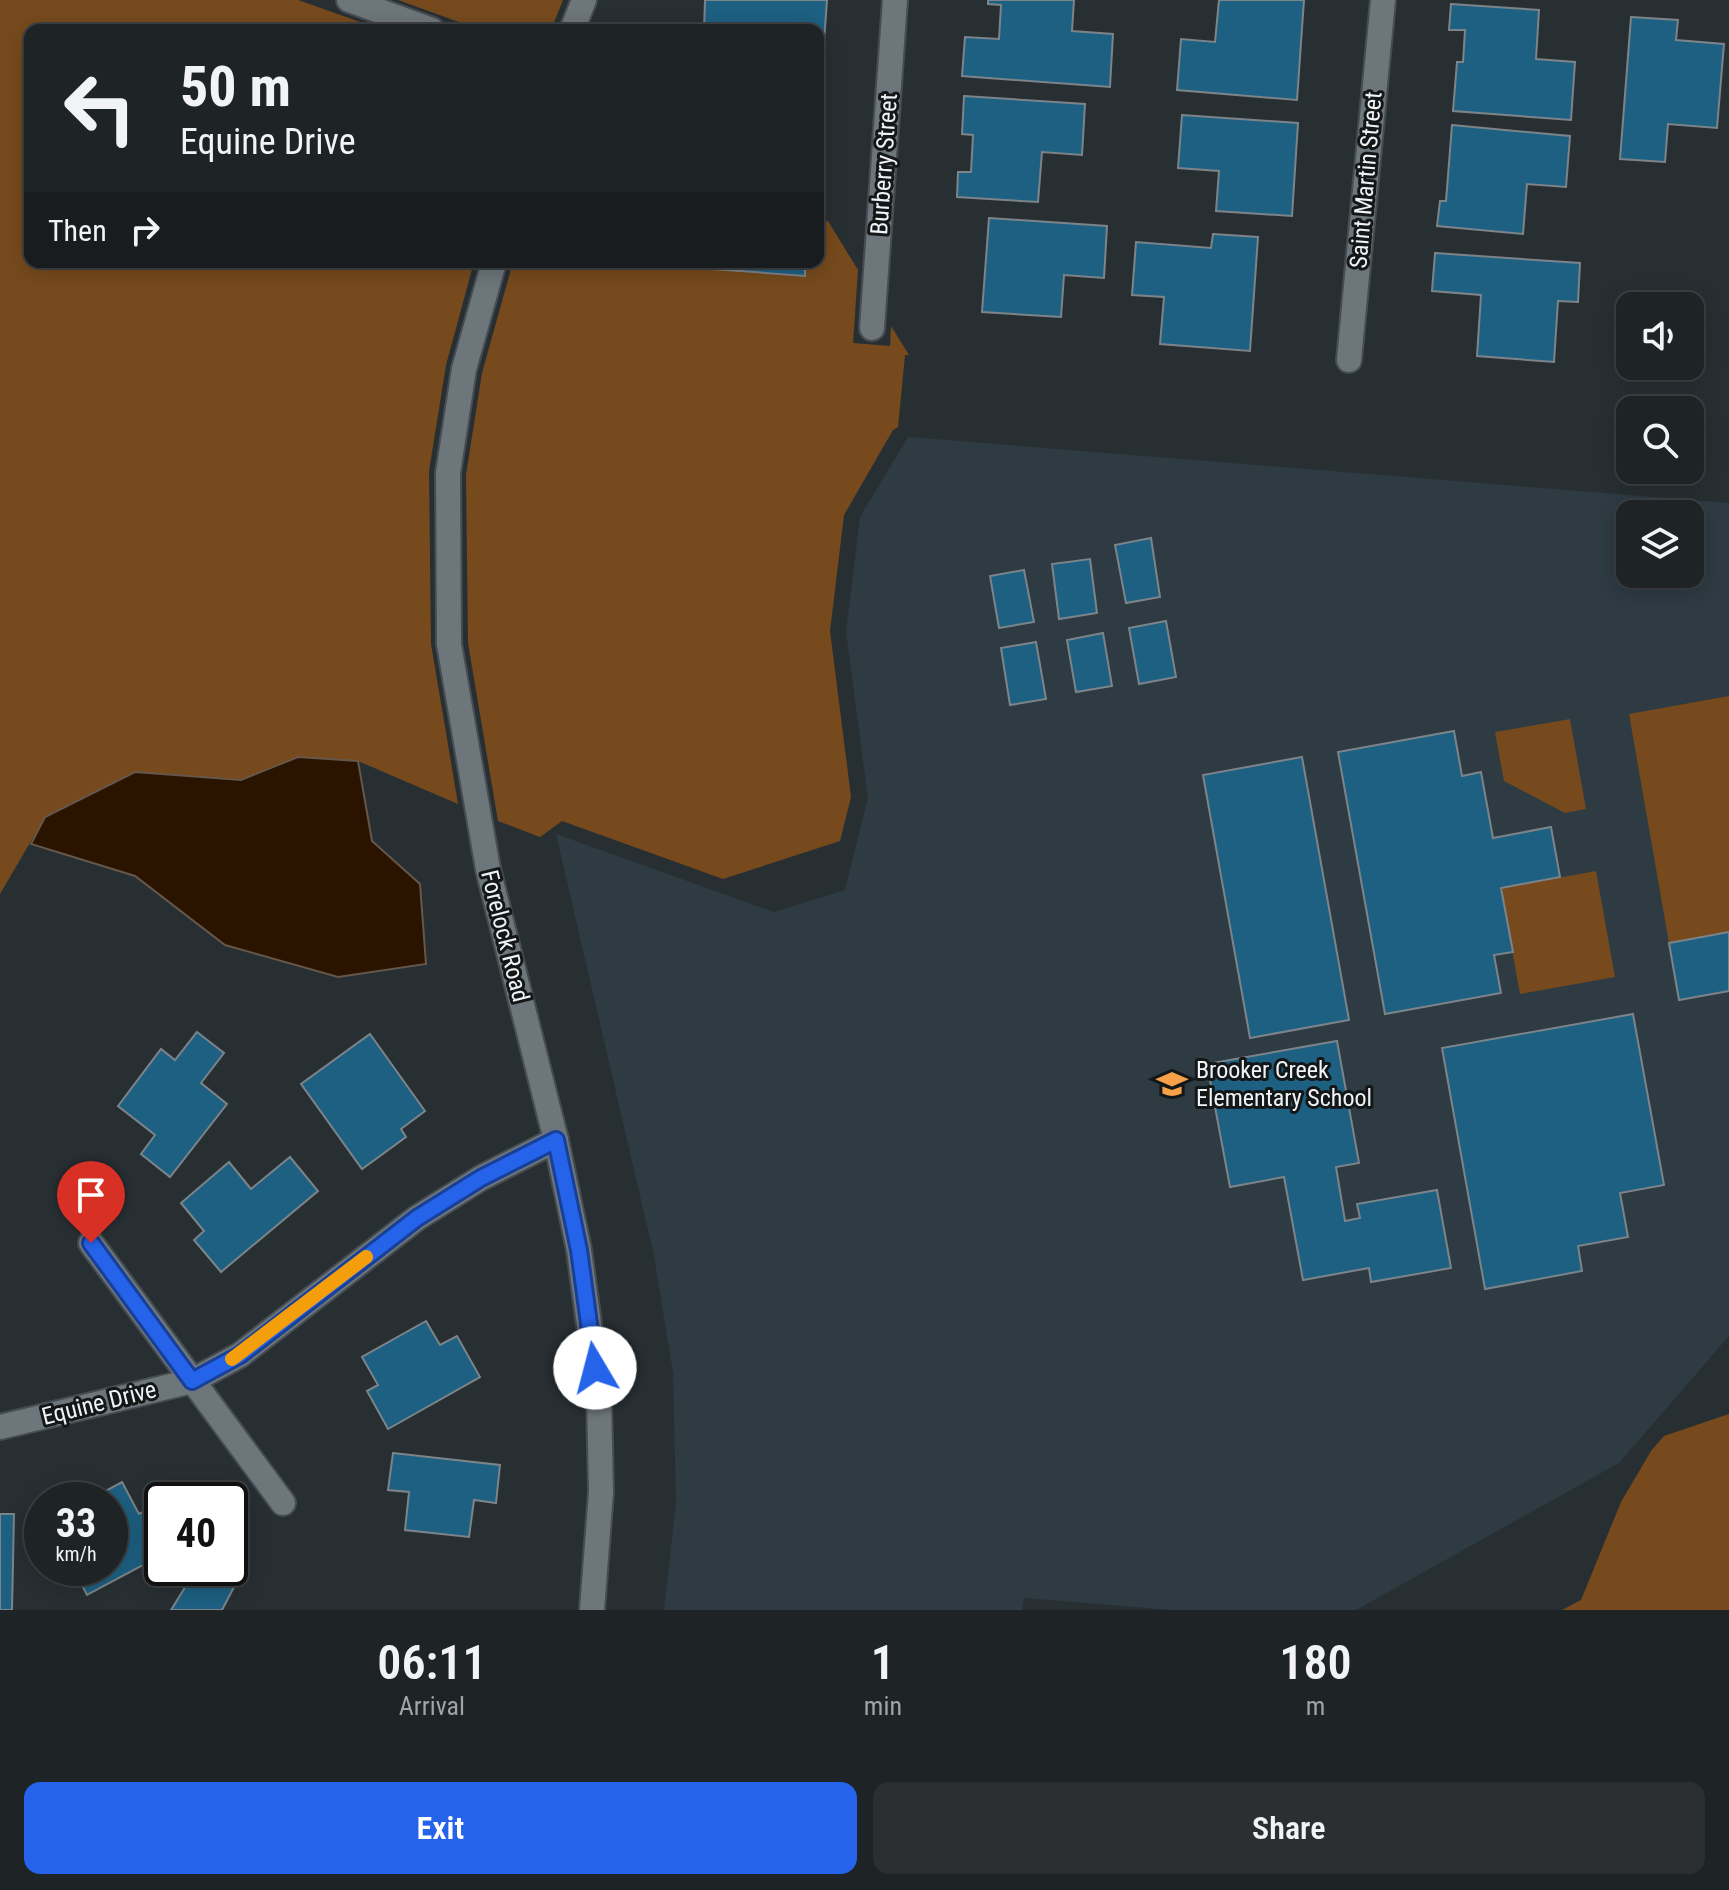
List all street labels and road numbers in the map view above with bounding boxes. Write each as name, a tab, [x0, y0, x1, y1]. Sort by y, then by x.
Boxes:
street label: Saint Martin Street	[1344, 91, 1388, 269]
street label: Burberry Street	[865, 92, 903, 236]
street label: Forelock Road	[475, 867, 535, 1005]
street label: Equine Drive	[39, 1375, 159, 1431]

